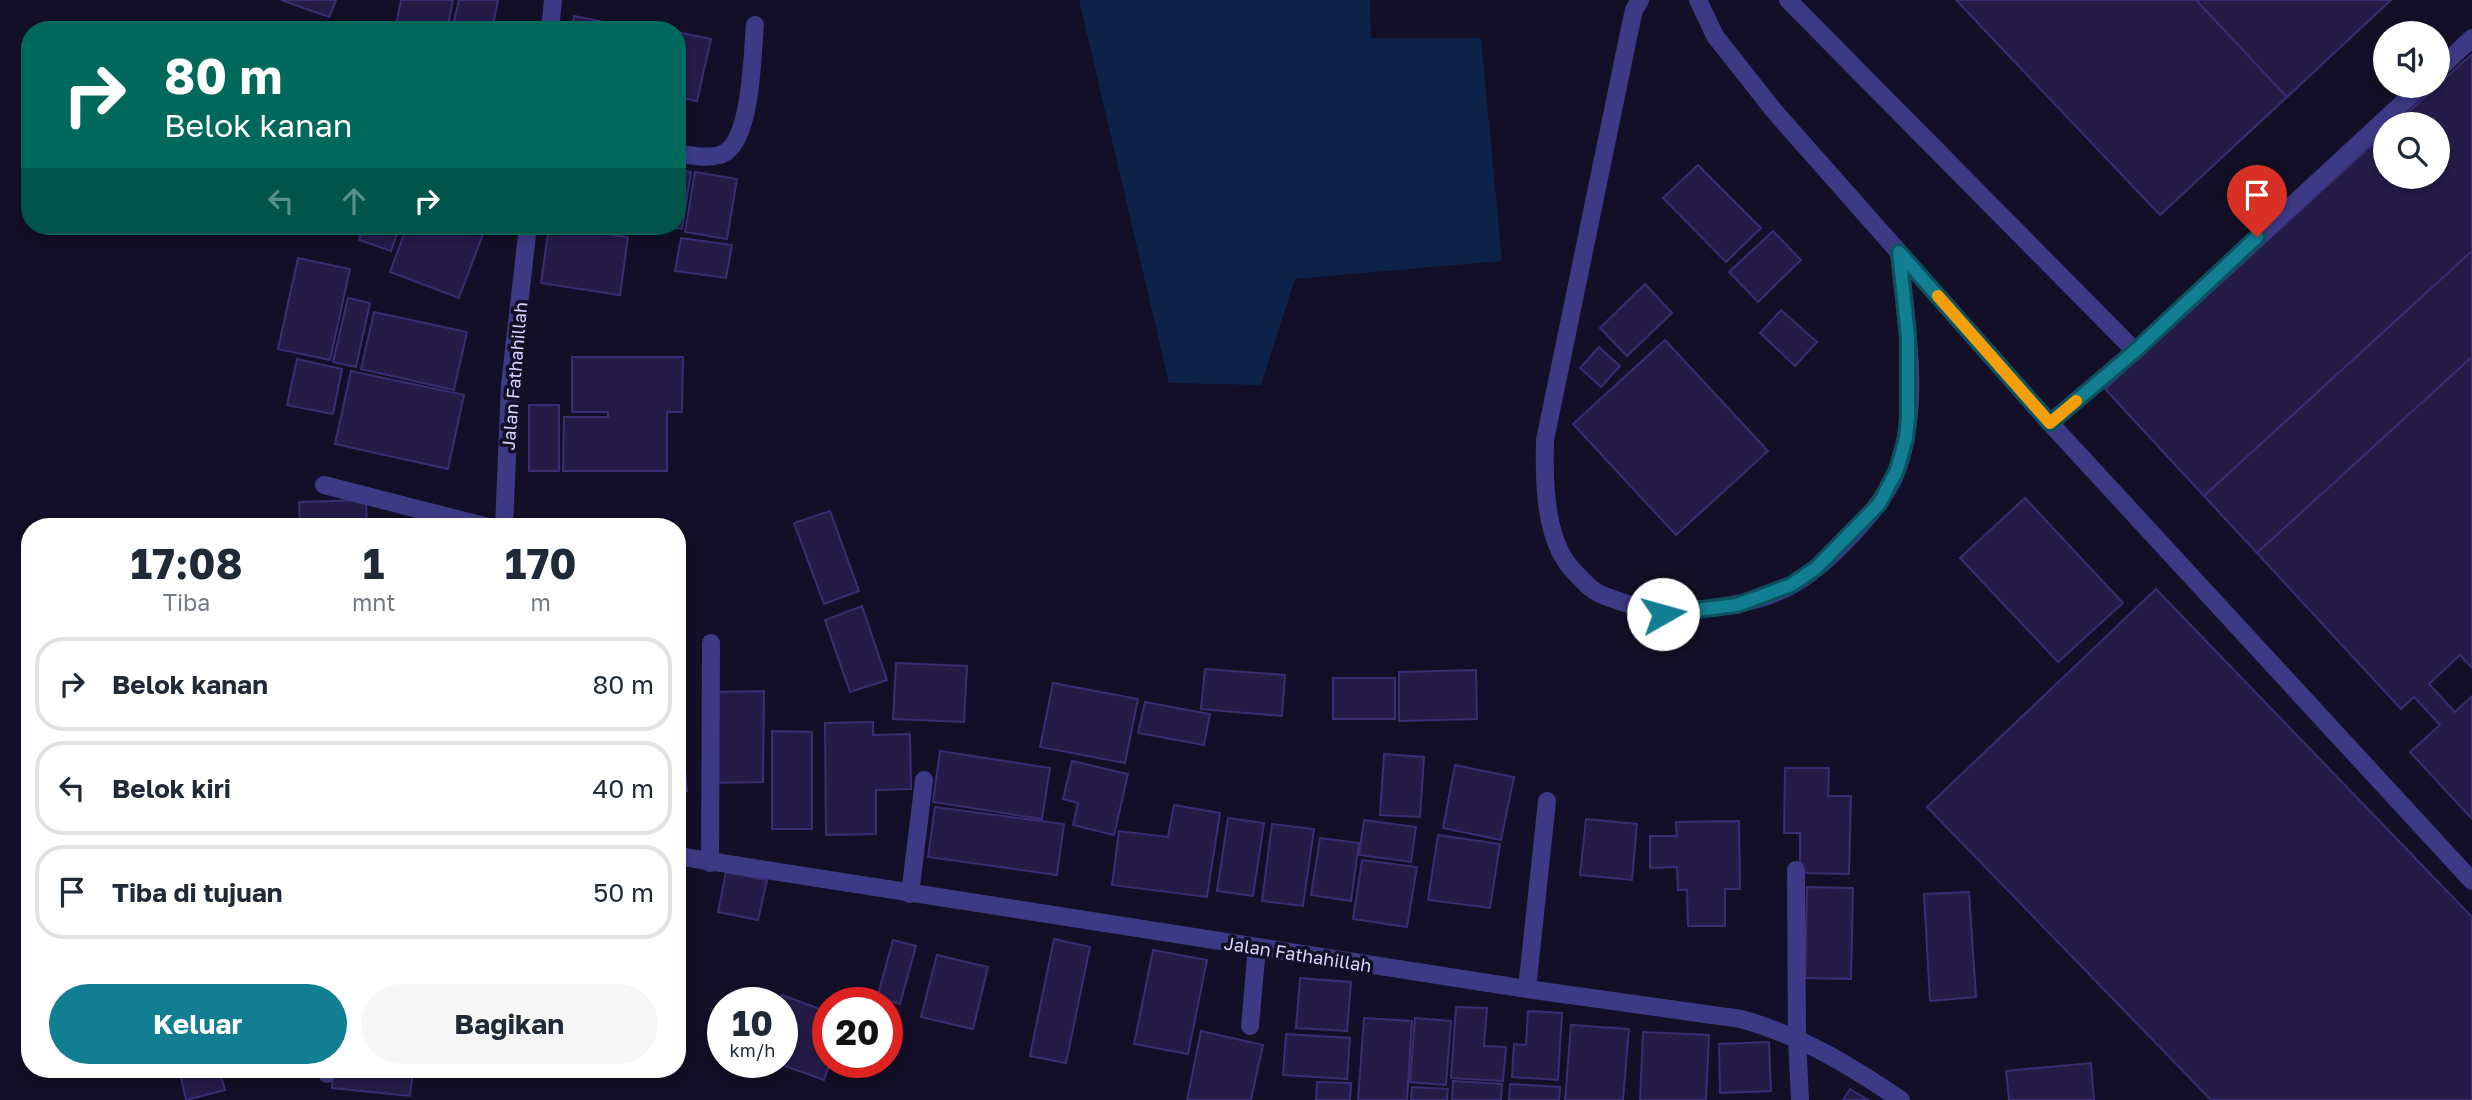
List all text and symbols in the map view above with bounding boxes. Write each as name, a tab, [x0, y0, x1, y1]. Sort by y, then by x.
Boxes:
map controls	[2373, 21, 2450, 189]
button: sound	[2373, 21, 2450, 98]
text: 80 m	[164, 46, 282, 105]
icon: right	[49, 49, 140, 140]
text: Belok kanan	[164, 106, 352, 144]
button: search	[2373, 112, 2450, 189]
pin	[2227, 165, 2287, 237]
icon: arrive	[2238, 176, 2276, 214]
icon: left	[262, 182, 300, 220]
icon: ahead	[335, 182, 373, 220]
icon: right	[408, 182, 446, 220]
street label: Jalan Fathahillah	[497, 301, 531, 451]
text: 17:08	[130, 538, 243, 588]
text: 1	[363, 538, 384, 588]
text: 170	[505, 538, 577, 588]
position arrow	[1626, 577, 1700, 651]
text: Tiba	[163, 588, 210, 616]
text: mnt	[352, 588, 395, 616]
text: m	[530, 588, 551, 616]
icon: right	[53, 665, 91, 703]
text: Belok kanan	[112, 669, 268, 700]
text: 80 m	[593, 669, 654, 700]
icon: left	[53, 769, 91, 807]
text: Belok kiri	[112, 773, 231, 804]
text: 40 m	[593, 773, 654, 804]
icon: arrive	[53, 873, 91, 911]
text: Tiba di tujuan	[112, 877, 282, 908]
text: 50 m	[593, 877, 654, 908]
street label: Jalan Fathahillah	[1223, 931, 1373, 977]
button: Keluar	[49, 984, 347, 1064]
button: Bagikan	[361, 984, 658, 1064]
speed limit sign: 20	[812, 987, 903, 1078]
text: 10	[732, 1002, 773, 1044]
text: km/h	[730, 1039, 775, 1061]

